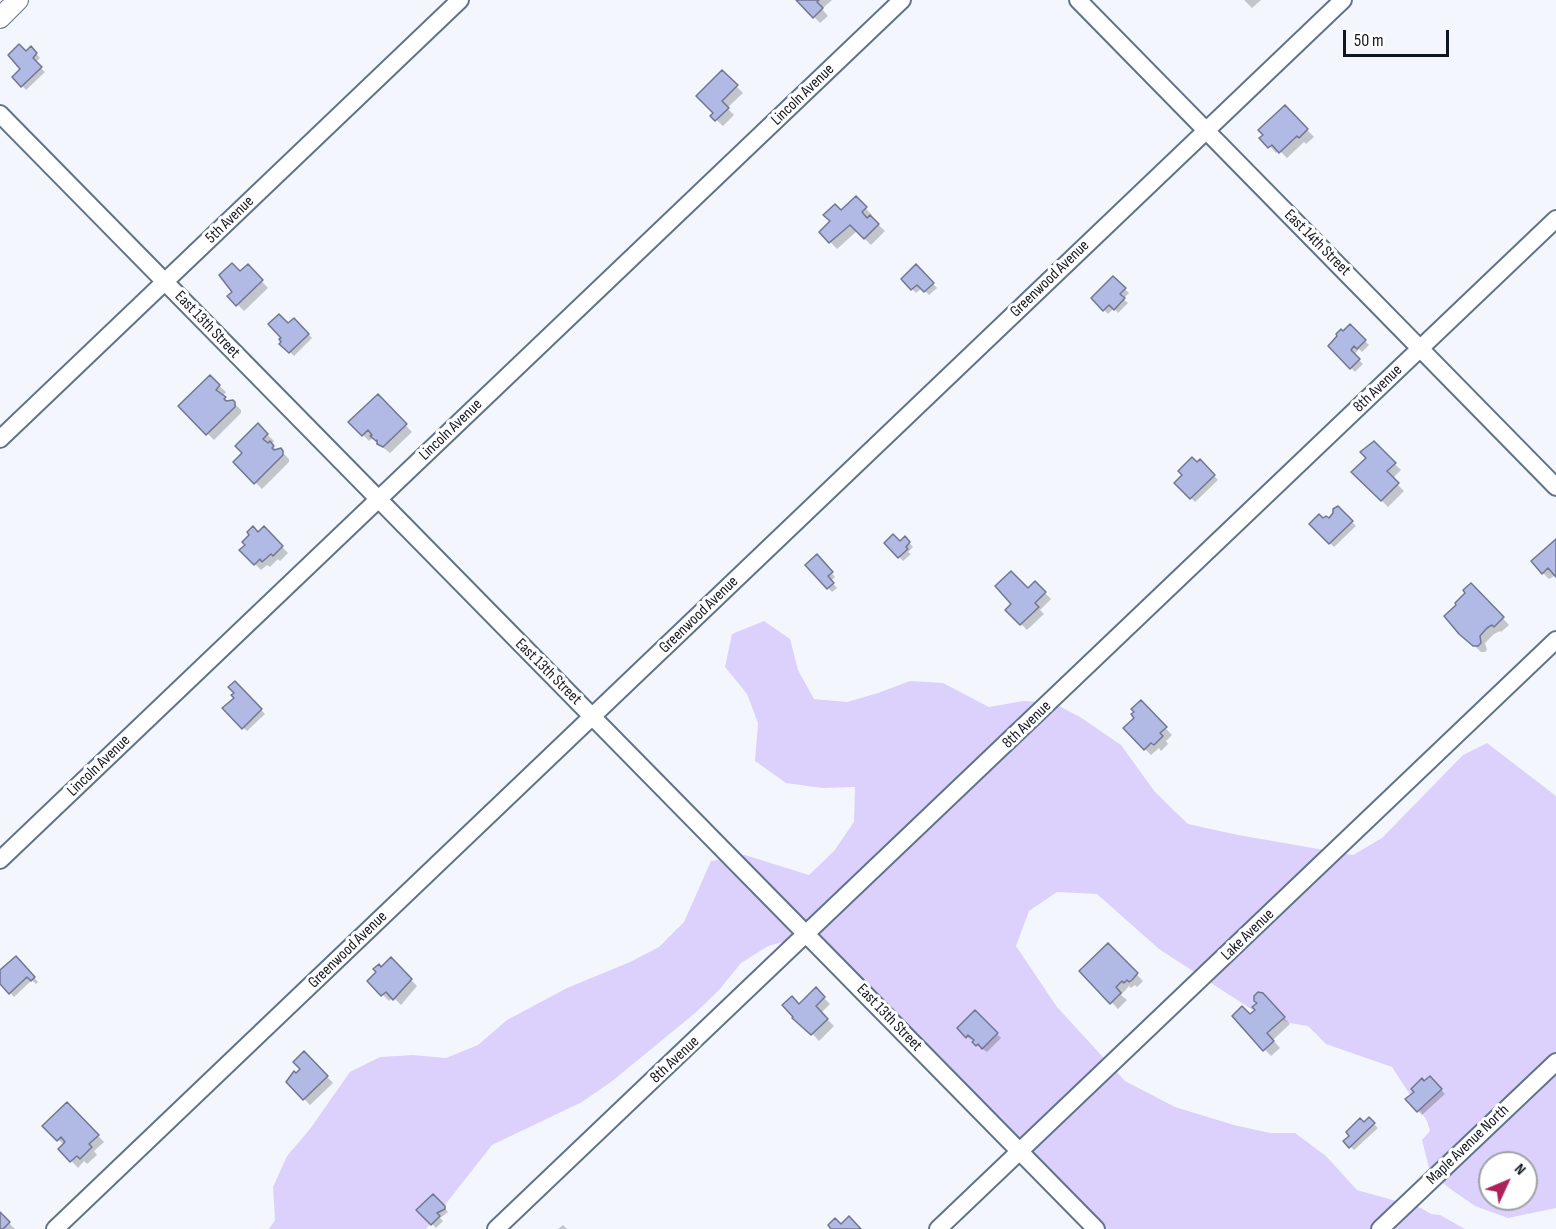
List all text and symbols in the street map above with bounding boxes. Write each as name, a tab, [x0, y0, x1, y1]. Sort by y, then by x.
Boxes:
scale bar	[1346, 18, 1452, 56]
text: 50 m	[1354, 30, 1384, 51]
street label: Lincoln Avenue	[767, 60, 839, 130]
street label: 5th Avenue	[202, 192, 258, 248]
street label: East 14th Street	[1280, 206, 1354, 280]
street label: Greenwood Avenue	[1006, 236, 1094, 322]
street label: East 13th Street	[170, 287, 244, 363]
street label: 8th Avenue	[1350, 361, 1406, 417]
street label: Lincoln Avenue	[415, 395, 487, 465]
street label: Greenwood Avenue	[655, 572, 743, 658]
street label: East 13th Street	[511, 635, 585, 709]
street label: 8th Avenue	[999, 697, 1055, 753]
street label: Lincoln Avenue	[63, 731, 135, 801]
street label: Lake Avenue	[1218, 905, 1278, 965]
street label: Greenwood Avenue	[304, 907, 392, 993]
street label: East 13th Street	[852, 980, 926, 1056]
street label: 8th Avenue	[646, 1032, 704, 1088]
street label: Maple Avenue North	[1423, 1101, 1513, 1189]
north arrow	[1478, 1151, 1538, 1211]
text: N	[1510, 1160, 1530, 1179]

